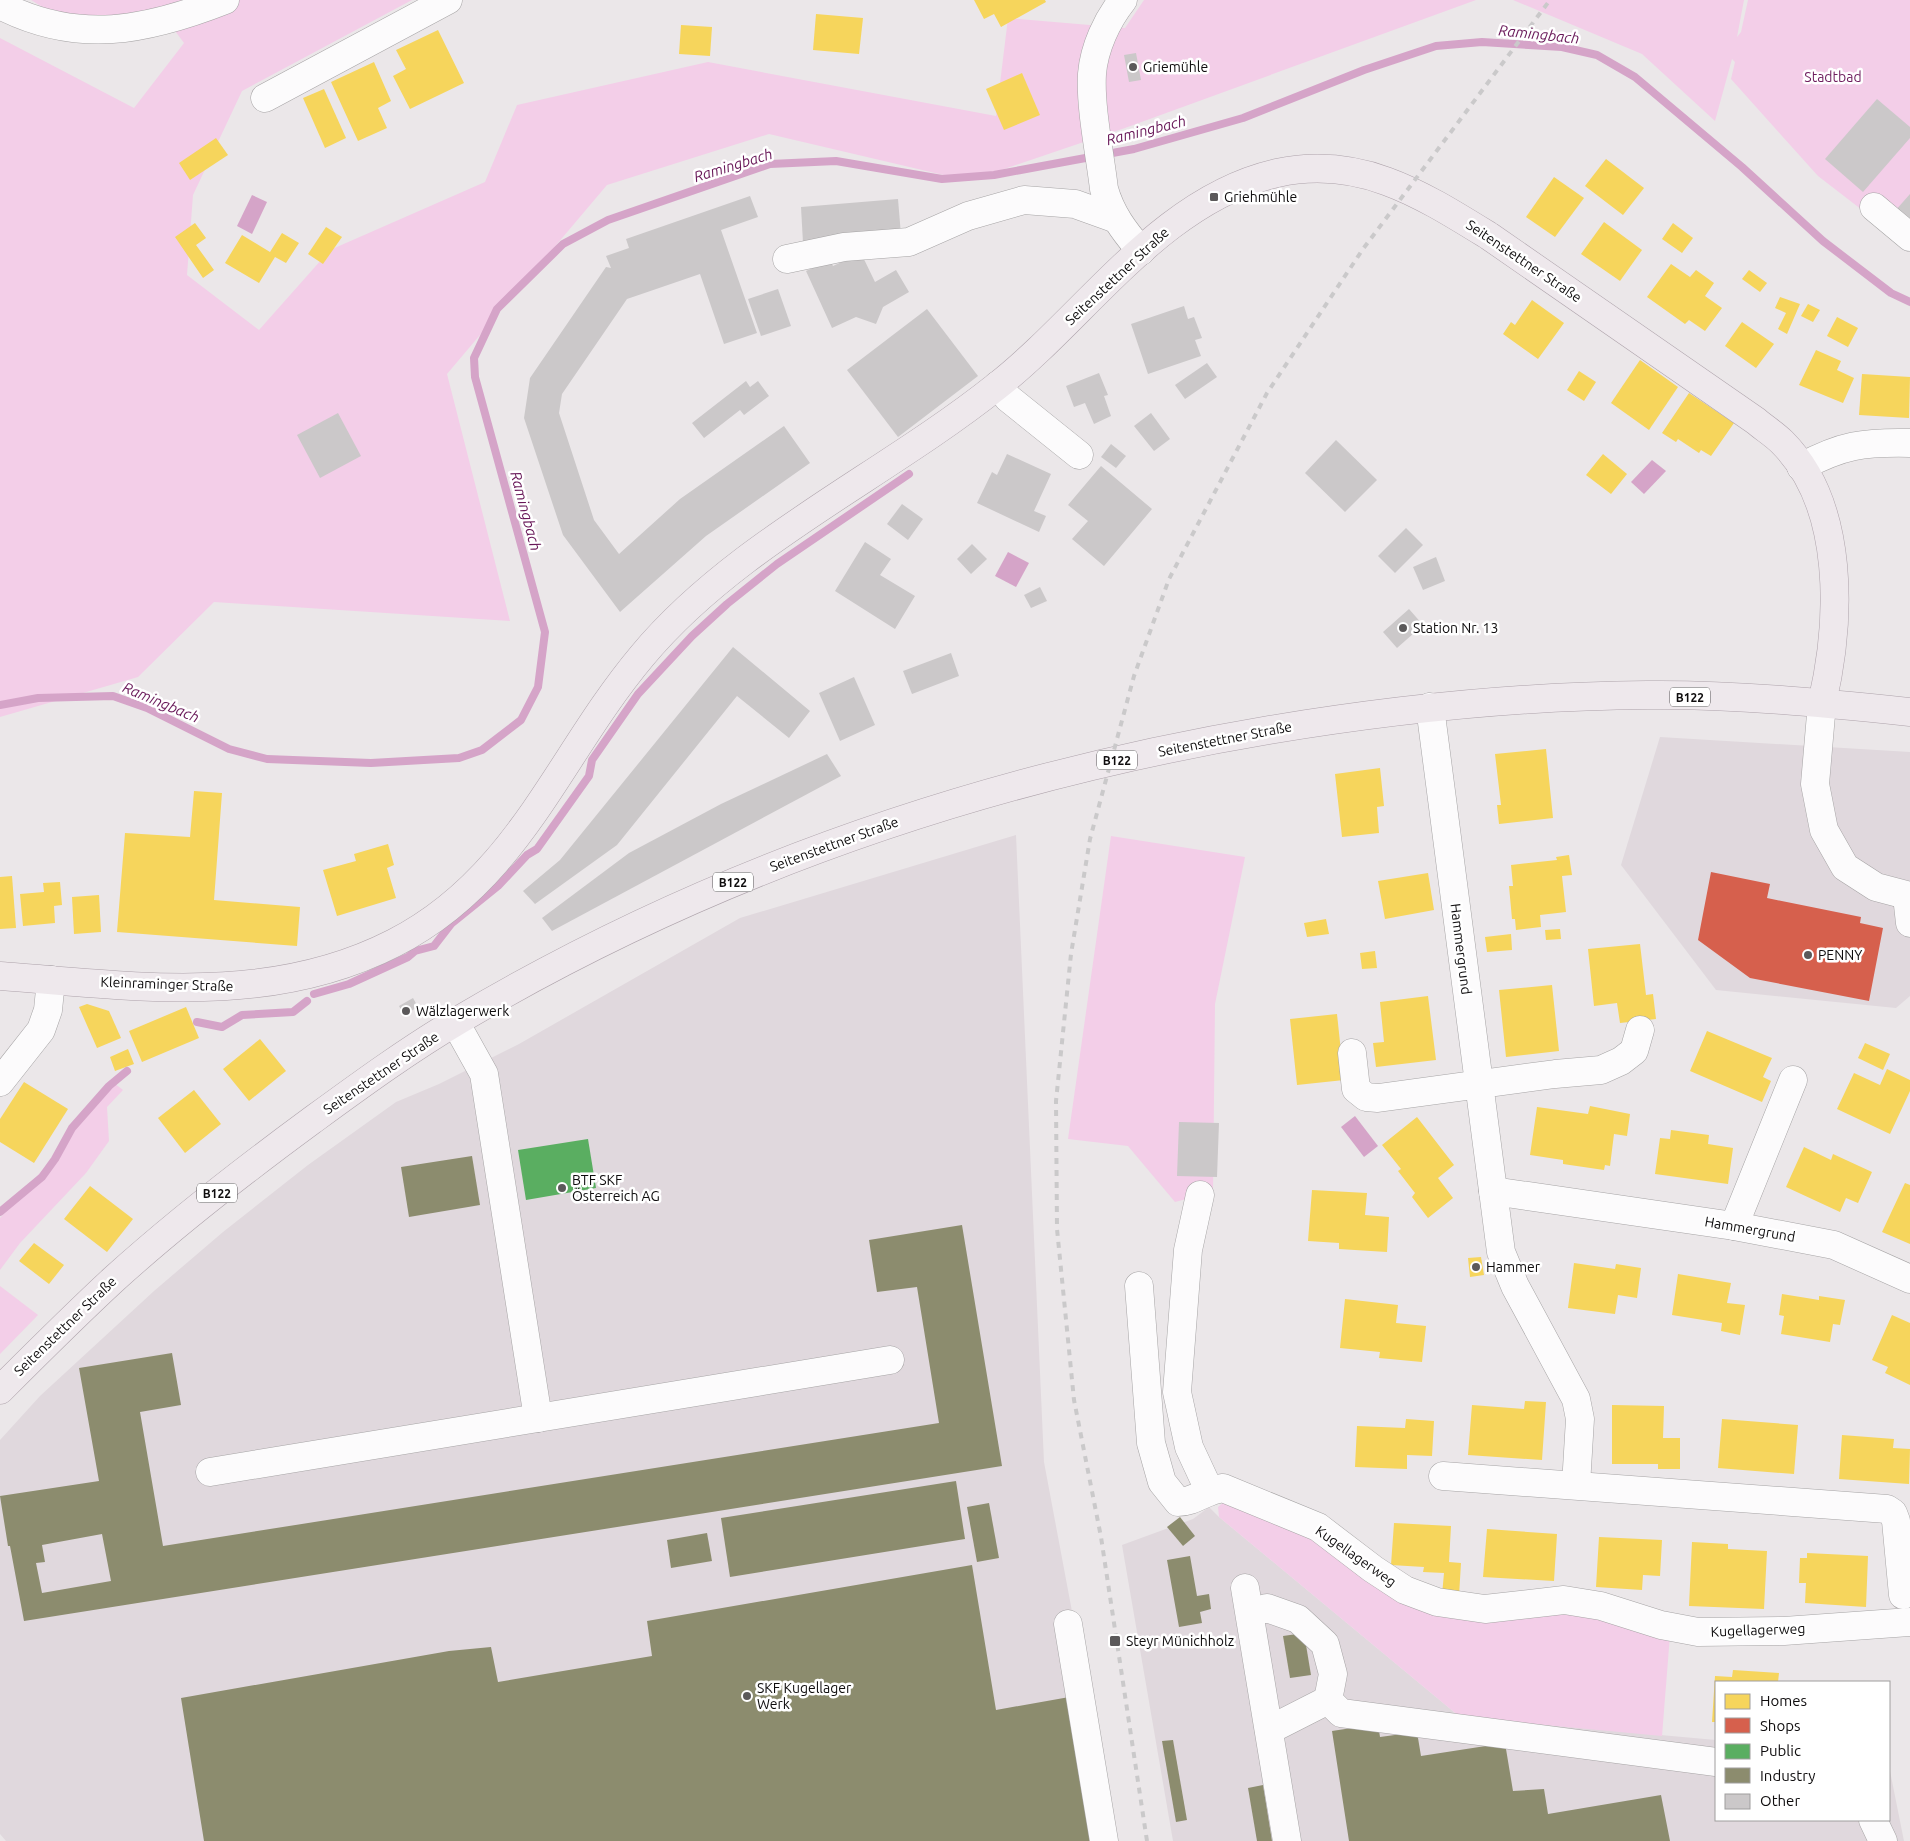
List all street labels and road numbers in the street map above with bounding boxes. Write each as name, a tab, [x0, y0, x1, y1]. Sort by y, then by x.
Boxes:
street label: Seitenstettner Straße	[1463, 216, 1585, 306]
street label: Seitenstettner Straße	[1062, 224, 1172, 328]
road number: B122	[1670, 688, 1710, 706]
street label: Seitenstettner Straße	[1157, 718, 1293, 760]
road number: B122	[1097, 750, 1137, 770]
street label: Seitenstettner Straße	[768, 813, 900, 875]
road number: B122	[713, 872, 753, 892]
street label: Hammergrund	[1447, 903, 1475, 995]
street label: Kleinraminger Straße	[100, 974, 234, 994]
street label: Seitenstettner Straße	[320, 1028, 442, 1118]
road number: B122	[197, 1184, 237, 1202]
street label: Hammergrund	[1703, 1213, 1797, 1245]
street label: Seitenstettner Straße	[11, 1273, 119, 1379]
street label: Kugellagerweg	[1313, 1522, 1399, 1590]
street label: Kugellagerweg	[1710, 1620, 1806, 1640]

